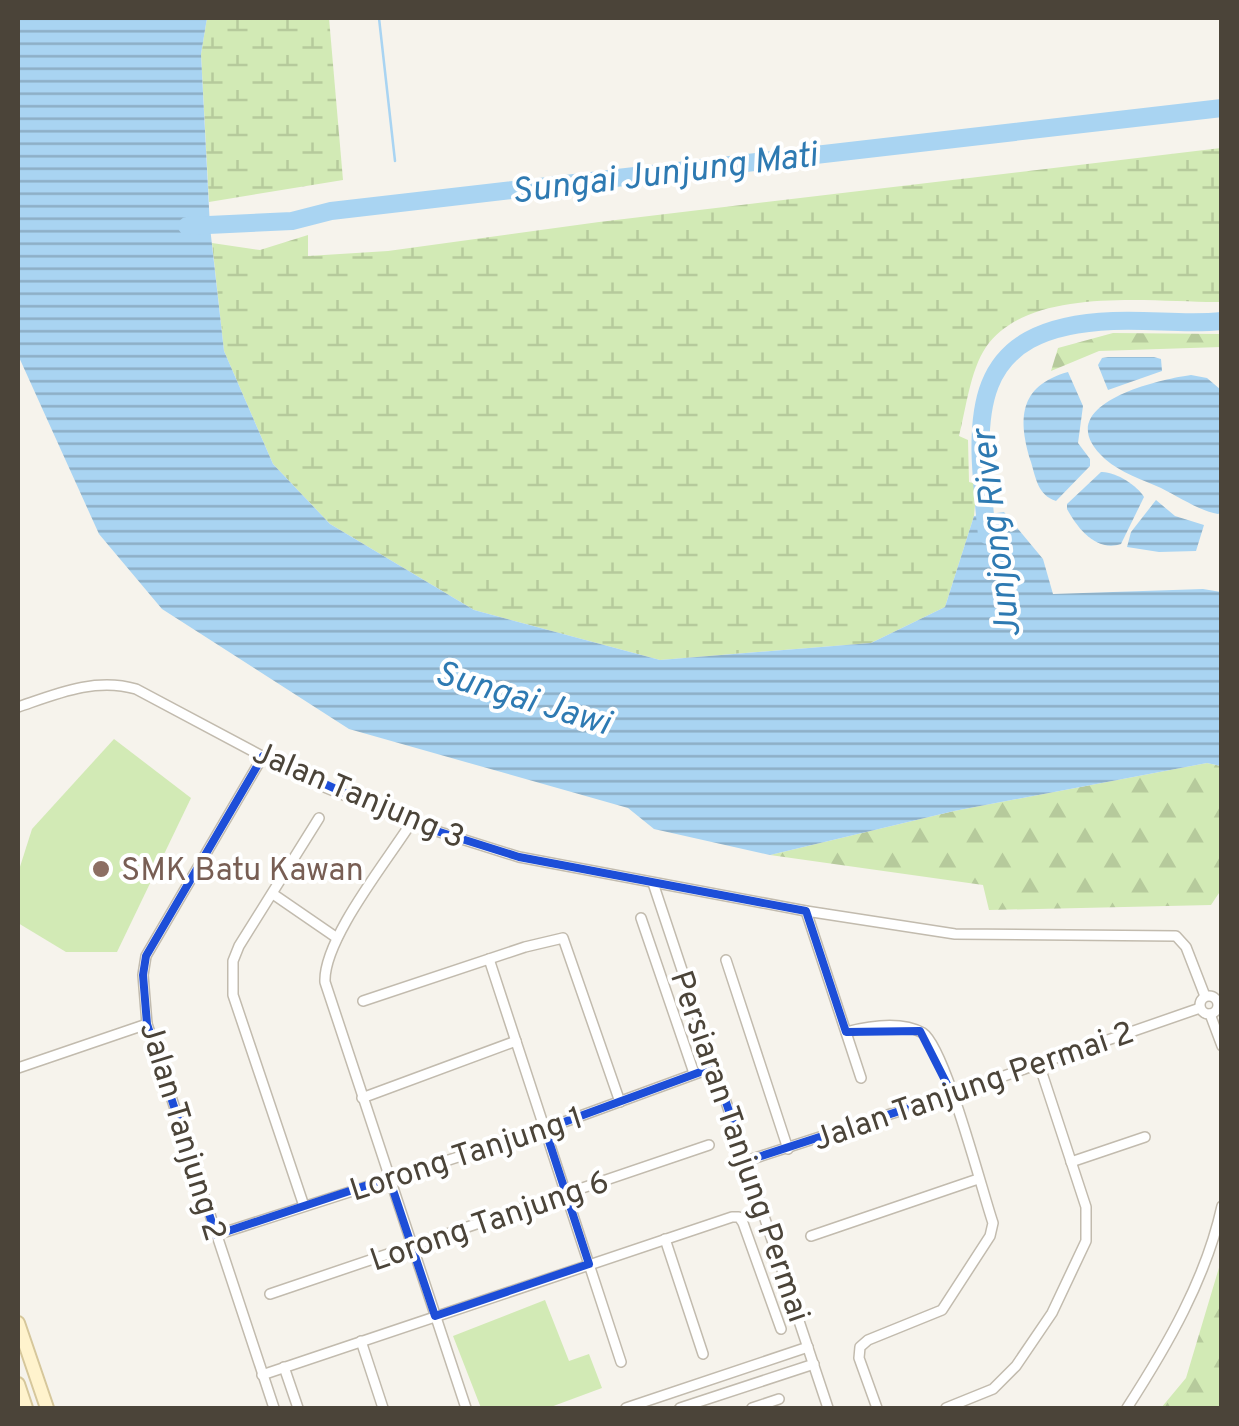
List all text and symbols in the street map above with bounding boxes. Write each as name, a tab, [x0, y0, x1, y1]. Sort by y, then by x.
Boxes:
water label: Sungai Junjung Mati	[509, 134, 822, 216]
water label: Junjong River	[963, 424, 1033, 641]
water label: Sungai Jawi	[429, 652, 617, 748]
street label: Jalan Tanjung 3	[246, 734, 470, 859]
place label: SMK Batu Kawan	[121, 852, 364, 892]
marker: SMK Batu Kawan	[90, 858, 112, 880]
street label: Persiaran Tanjung Permai	[659, 966, 817, 1328]
street label: Jalan Tanjung Permai 2	[808, 1014, 1140, 1162]
street label: Jalan Tanjung 2	[129, 1017, 233, 1246]
street label: Lorong Tanjung 1	[345, 1099, 589, 1212]
street label: Lorong Tanjung 6	[365, 1163, 615, 1282]

